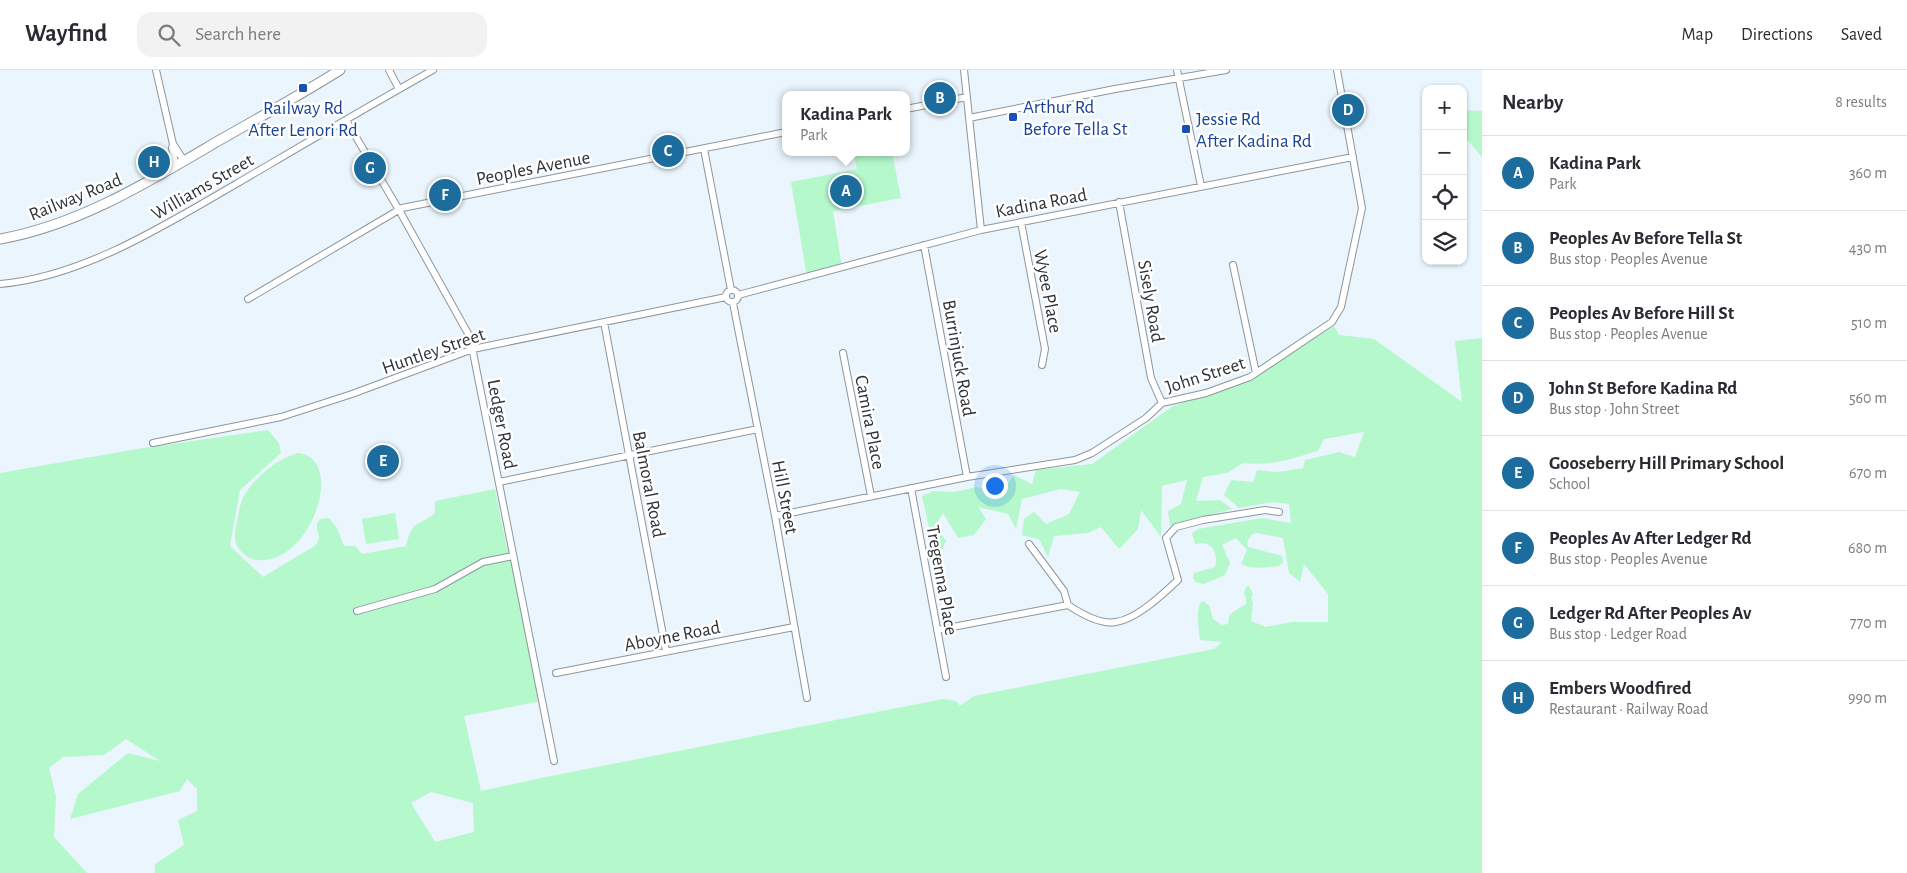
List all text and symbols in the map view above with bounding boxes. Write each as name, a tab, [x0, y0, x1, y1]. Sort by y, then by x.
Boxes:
search box	[137, 12, 487, 57]
icon: search	[155, 21, 183, 49]
text: Wayfind	[25, 22, 107, 46]
text: Search here	[195, 25, 281, 44]
text: Map	[1682, 26, 1713, 44]
text: Directions	[1741, 26, 1813, 44]
text: Saved	[1841, 26, 1882, 44]
pin: B	[924, 79, 956, 117]
marker: Railway Rd After Lenori Rd	[297, 82, 309, 94]
map controls	[1422, 85, 1467, 265]
button: +	[1422, 85, 1467, 130]
popup	[782, 91, 910, 156]
pin: D	[1332, 91, 1364, 129]
text: Nearby	[1502, 92, 1563, 113]
text: 8 results	[1835, 94, 1887, 110]
place label: Arthur Rd Before Tella St	[1023, 98, 1127, 139]
place label: Railway Rd After Lenori Rd	[248, 99, 358, 140]
text: Kadina Park	[800, 105, 892, 124]
place label: Jessie Rd After Kadina Rd	[1196, 110, 1312, 151]
marker: Arthur Rd Before Tella St	[1007, 111, 1019, 123]
marker: Jessie Rd After Kadina Rd	[1180, 123, 1192, 135]
text: Park	[800, 127, 828, 143]
button: −	[1422, 130, 1467, 175]
pin: C	[652, 132, 684, 170]
pin: H	[138, 143, 170, 181]
street label: Peoples Avenue	[475, 148, 592, 189]
pin: G	[354, 149, 386, 187]
street label: Williams Street	[149, 151, 257, 224]
text: Kadina Park	[1549, 154, 1641, 173]
text: A	[1513, 165, 1523, 181]
text: 360 m	[1849, 165, 1887, 181]
street label: Railway Road	[26, 170, 125, 225]
pin: A	[830, 172, 862, 210]
button: locate	[1422, 175, 1467, 220]
pin: F	[429, 176, 461, 214]
text: Park	[1549, 176, 1577, 192]
street label: Kadina Road	[994, 185, 1089, 222]
button: layers	[1422, 220, 1467, 265]
text: Peoples Av Before Tella St	[1549, 229, 1742, 248]
text: B	[1513, 240, 1523, 256]
text: 430 m	[1849, 240, 1887, 256]
street label: Wyee Place	[1030, 248, 1065, 335]
text: Bus stop · Peoples Avenue	[1549, 251, 1708, 267]
street label: Sisely Road	[1134, 259, 1167, 344]
street label: Burrinjuck Road	[939, 299, 978, 418]
text: Peoples Av Before Hill St	[1549, 304, 1734, 323]
text: C	[1514, 315, 1522, 331]
text: 510 m	[1851, 315, 1887, 331]
street label: Huntley Street	[380, 325, 487, 378]
text: Bus stop · Peoples Avenue	[1549, 326, 1708, 342]
street label: John Street	[1163, 354, 1247, 397]
street label: Camira Place	[851, 374, 888, 471]
street label: Ledger Road	[483, 378, 520, 471]
text: John St Before Kadina Rd	[1549, 379, 1737, 398]
text: D	[1513, 390, 1523, 406]
text: 560 m	[1849, 390, 1887, 406]
text: Bus stop · John Street	[1549, 401, 1679, 417]
street label: Balmoral Road	[629, 429, 668, 539]
pin: E	[367, 442, 399, 480]
text: Gooseberry Hill Primary School	[1549, 454, 1784, 473]
street label: Hill Street	[768, 459, 801, 536]
text: E	[1514, 465, 1522, 481]
text: 670 m	[1849, 465, 1887, 481]
your location	[982, 473, 1008, 499]
text: School	[1549, 476, 1590, 492]
street label: Tregenna Place	[922, 524, 961, 637]
text: Peoples Av After Ledger Rd	[1549, 529, 1751, 548]
text: F	[1514, 540, 1522, 556]
text: 680 m	[1848, 540, 1887, 556]
text: Bus stop · Peoples Avenue	[1549, 551, 1708, 567]
text: Ledger Rd After Peoples Av	[1549, 604, 1751, 623]
text: G	[1513, 615, 1523, 631]
text: 770 m	[1850, 615, 1887, 631]
street label: Aboyne Road	[623, 618, 722, 655]
text: Bus stop · Ledger Road	[1549, 626, 1687, 642]
text: Embers Woodfired	[1549, 679, 1692, 698]
text: H	[1512, 690, 1524, 706]
text: 990 m	[1848, 690, 1887, 706]
text: Restaurant · Railway Road	[1549, 701, 1708, 717]

